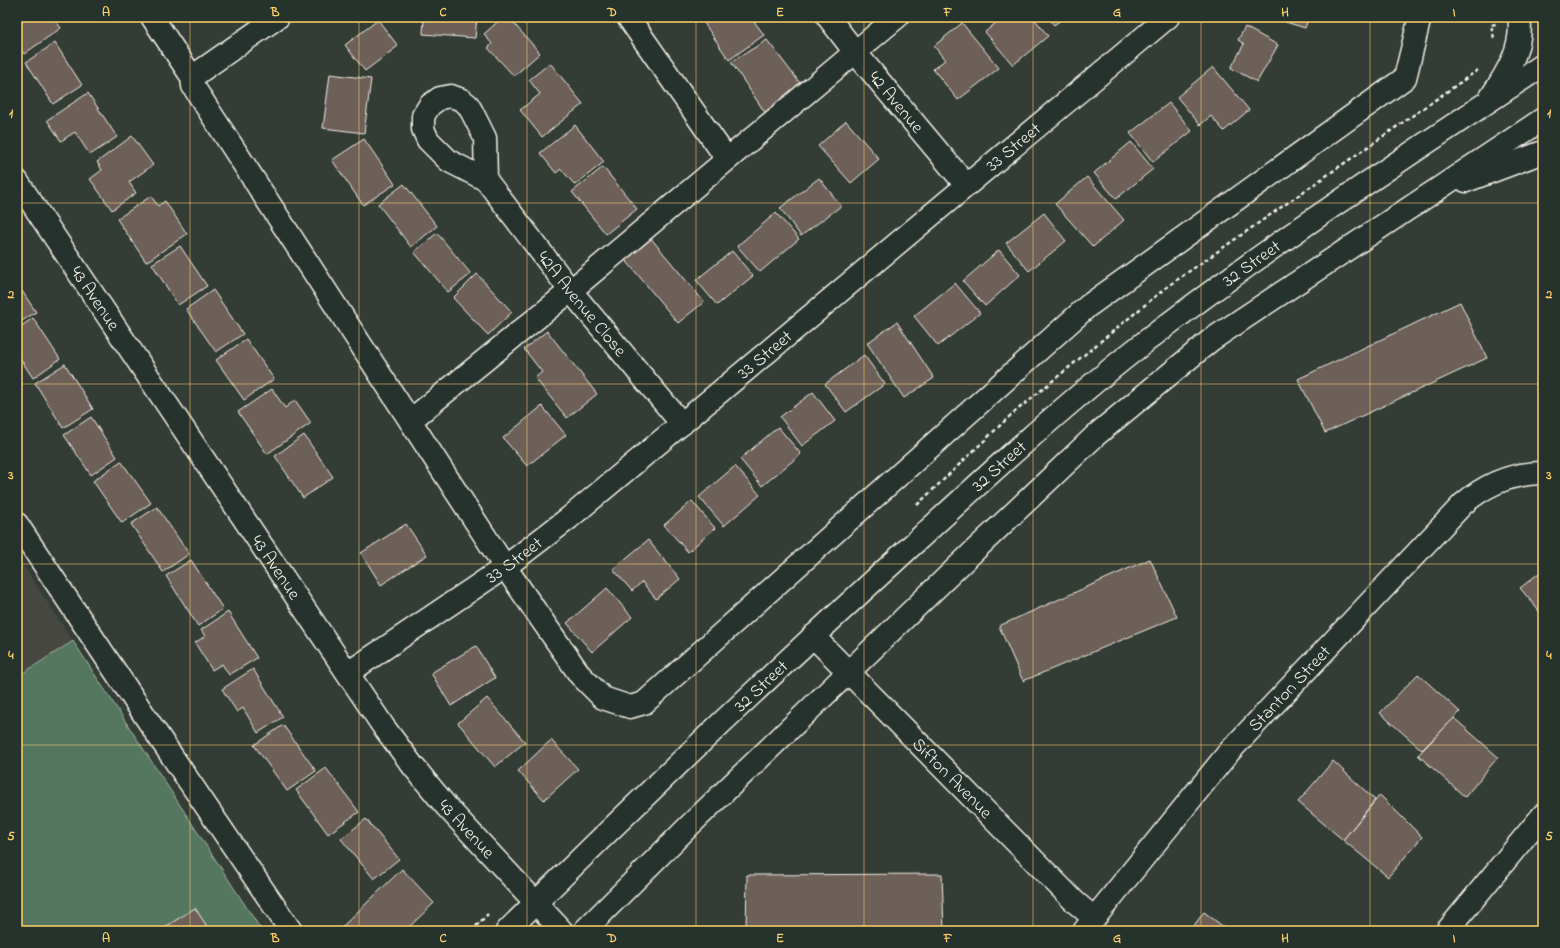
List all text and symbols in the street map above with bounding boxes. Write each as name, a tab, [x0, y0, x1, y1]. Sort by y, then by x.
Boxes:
text: A	[102, 3, 110, 22]
text: B	[270, 3, 280, 22]
text: C	[439, 3, 447, 22]
text: D	[606, 3, 617, 22]
text: E	[776, 3, 784, 22]
text: F	[943, 3, 953, 22]
text: G	[1113, 3, 1121, 22]
text: H	[1281, 3, 1289, 22]
text: I	[1452, 3, 1456, 22]
street label: 42 Avenue	[861, 66, 930, 141]
text: 1	[9, 104, 14, 123]
text: 1	[1547, 104, 1552, 123]
street label: 33 Street	[981, 117, 1048, 179]
street label: 32 Street	[1218, 235, 1287, 295]
street label: 42A Avenue Close	[530, 246, 632, 364]
street label: 43 Avenue	[63, 262, 126, 338]
text: 2	[7, 285, 15, 304]
text: 2	[1545, 285, 1553, 304]
street label: 33 Street	[733, 325, 799, 387]
street label: 32 Street	[967, 435, 1033, 499]
text: 3	[7, 466, 14, 485]
text: 3	[1545, 466, 1552, 485]
street label: 43 Avenue	[243, 530, 306, 607]
street label: 33 Street	[482, 532, 549, 591]
street label: Stanton Street	[1243, 641, 1338, 739]
text: 4	[7, 646, 14, 665]
text: 4	[1545, 646, 1552, 665]
street label: 32 Street	[729, 655, 795, 719]
street label: Sifton Avenue	[905, 733, 998, 826]
street label: 43 Avenue	[431, 794, 500, 866]
text: 5	[7, 827, 15, 846]
text: 5	[1545, 827, 1553, 846]
text: A	[102, 929, 110, 948]
text: B	[270, 929, 280, 948]
text: C	[439, 929, 447, 948]
text: D	[606, 929, 617, 948]
text: E	[776, 929, 784, 948]
text: F	[943, 929, 953, 948]
text: G	[1113, 929, 1121, 948]
text: H	[1281, 929, 1289, 948]
text: I	[1452, 929, 1456, 948]

